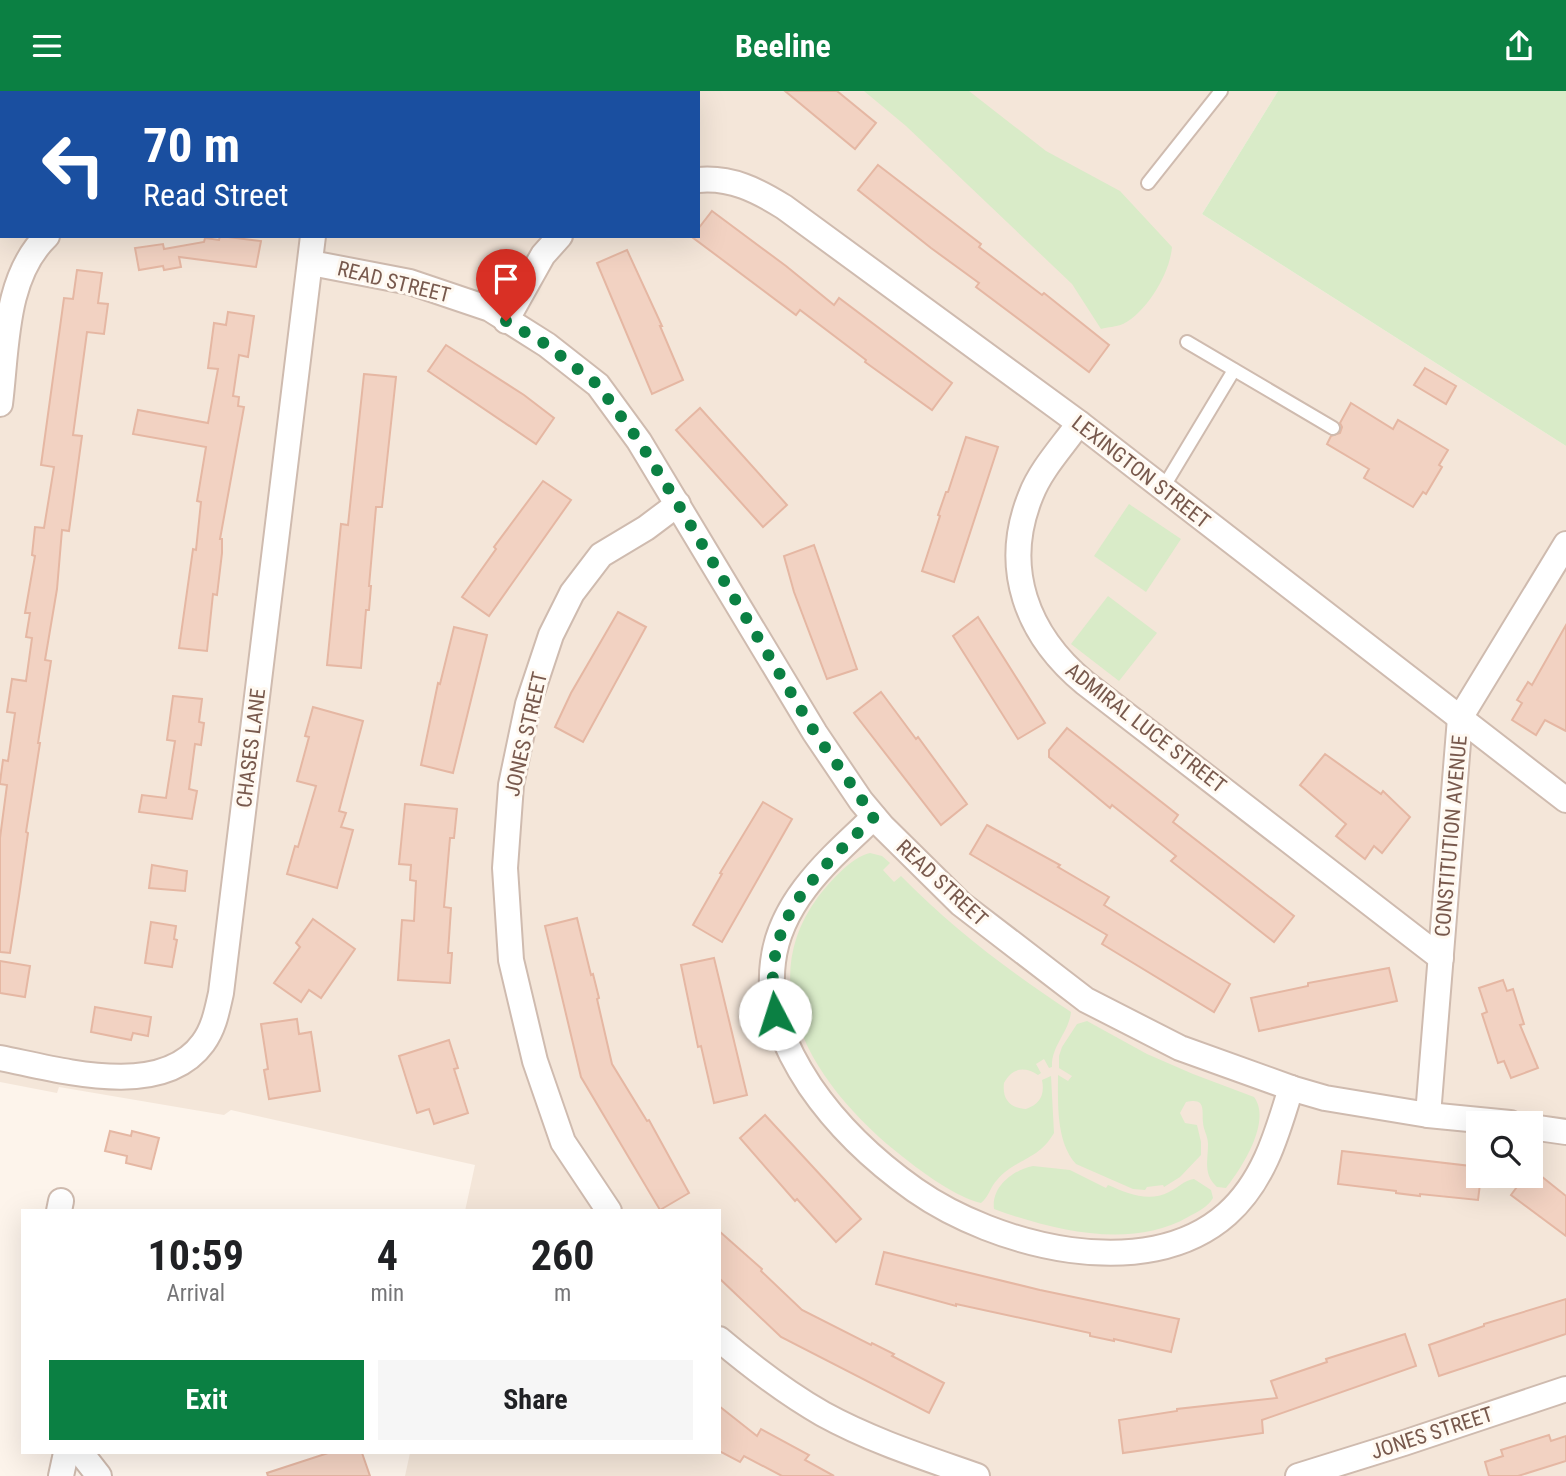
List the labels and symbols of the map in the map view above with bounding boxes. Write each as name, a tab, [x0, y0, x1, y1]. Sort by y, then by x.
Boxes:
pin	[476, 249, 536, 321]
street label: READ STREET	[335, 256, 453, 308]
street label: LEXINGTON STREET	[1067, 411, 1215, 533]
street label: ADMIRAL LUCE STREET	[1061, 658, 1231, 798]
street label: JONES STREET	[500, 669, 552, 799]
street label: CHASES LANE	[232, 687, 270, 809]
street label: CONSTITUTION AVENUE	[1430, 734, 1472, 938]
street label: READ STREET	[892, 835, 992, 931]
position arrow	[738, 977, 812, 1051]
street label: JONES STREET	[1368, 1402, 1496, 1464]

